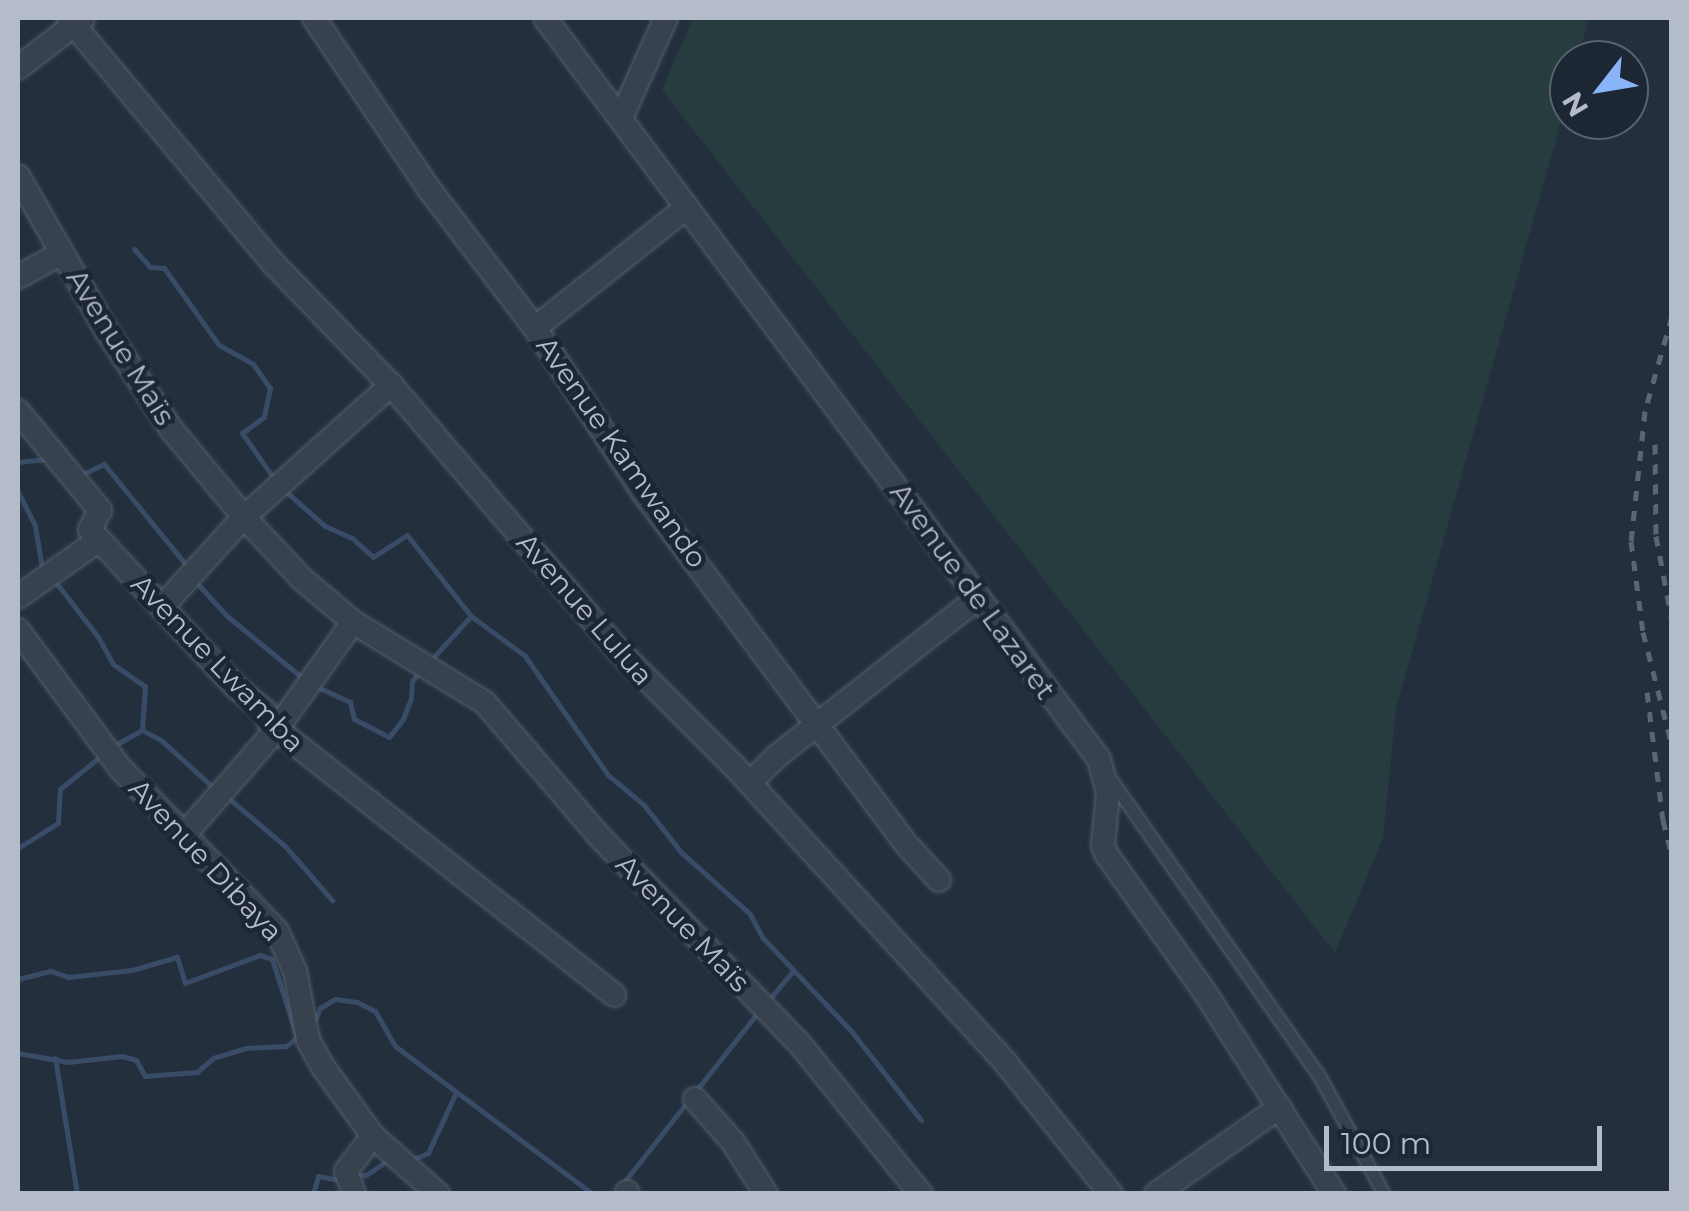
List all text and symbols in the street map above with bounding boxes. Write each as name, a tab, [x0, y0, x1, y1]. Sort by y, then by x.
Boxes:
north arrow	[1549, 40, 1649, 140]
text: N	[1555, 86, 1595, 123]
street label: Avenue Maïs	[60, 263, 182, 431]
street label: Avenue Kamwando	[530, 330, 714, 574]
street label: Avenue de Lazaret	[883, 476, 1063, 706]
street label: Avenue Lulua	[510, 526, 660, 692]
street label: Avenue Lwamba	[125, 567, 311, 759]
street label: Avenue Dibaya	[122, 772, 290, 948]
street label: Avenue Maïs	[609, 848, 757, 998]
scale bar	[1329, 1106, 1606, 1168]
text: 100 m	[1341, 1125, 1431, 1162]

